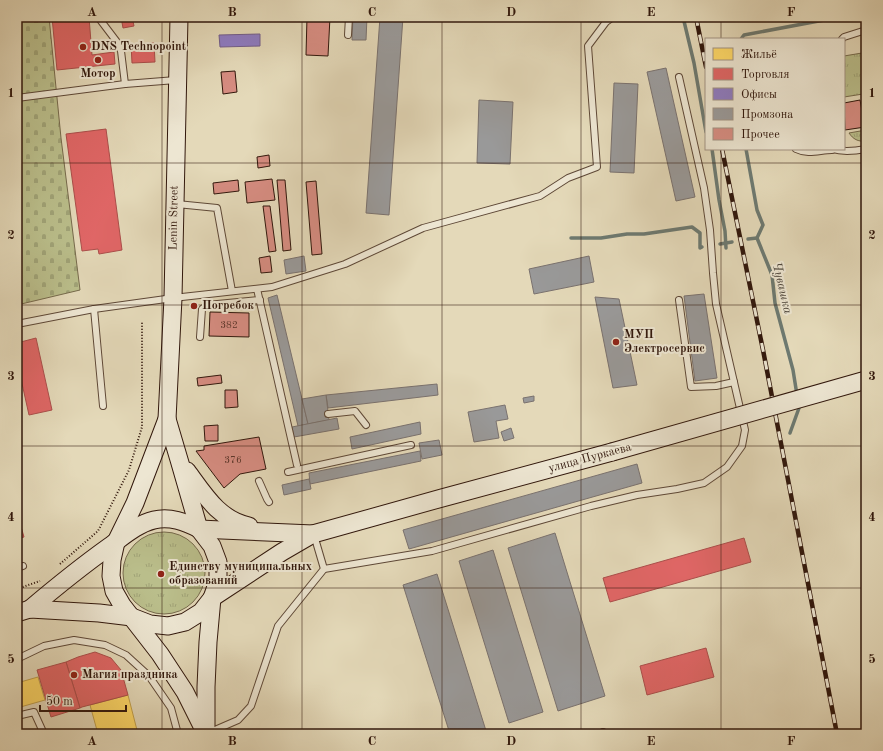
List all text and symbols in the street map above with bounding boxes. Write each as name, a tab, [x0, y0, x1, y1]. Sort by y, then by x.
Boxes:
text: A	[87, 6, 97, 19]
text: B	[227, 6, 237, 19]
text: C	[368, 6, 376, 19]
text: D	[506, 6, 516, 19]
text: E	[647, 6, 656, 19]
text: F	[787, 6, 796, 19]
legend	[705, 38, 845, 150]
place label: DNS Technopoint	[91, 41, 187, 53]
marker: DNS Technopoint	[78, 42, 88, 52]
text: Жильё	[741, 49, 777, 61]
marker: Мотор	[93, 55, 103, 65]
place label: Мотор	[80, 68, 116, 80]
text: Торговля	[741, 69, 790, 81]
text: 1	[7, 87, 15, 100]
text: 1	[868, 87, 876, 100]
text: Офисы	[741, 89, 777, 101]
text: Промзона	[741, 109, 793, 121]
text: Прочее	[741, 129, 780, 141]
street label: Lenin Street	[167, 185, 181, 251]
text: 2	[7, 229, 15, 242]
text: 2	[868, 229, 876, 242]
water label: Чувашка	[770, 261, 794, 315]
place label: Погребок	[202, 300, 254, 312]
marker: Погребок	[189, 301, 199, 311]
house number: 382	[220, 320, 238, 330]
place label: МУП Электросервис	[624, 329, 705, 355]
marker: МУП Электросервис	[611, 337, 621, 347]
text: 3	[7, 370, 15, 383]
text: 3	[868, 370, 876, 383]
street label: улица Пуркаева	[547, 441, 633, 475]
house number: 376	[224, 455, 242, 465]
text: 4	[7, 511, 15, 524]
text: 4	[868, 511, 876, 524]
place label: Единству муниципальных образований	[169, 561, 312, 587]
marker: Единству муниципальных образований	[156, 569, 166, 579]
text: 5	[7, 653, 15, 666]
text: 5	[868, 653, 876, 666]
place label: Магия праздника	[82, 669, 178, 681]
marker: Магия праздника	[69, 670, 79, 680]
scale bar	[40, 687, 126, 713]
text: 50 m	[46, 695, 73, 708]
text: A	[87, 735, 97, 748]
text: B	[227, 735, 237, 748]
text: C	[368, 735, 376, 748]
text: D	[506, 735, 516, 748]
text: E	[647, 735, 656, 748]
text: F	[787, 735, 796, 748]

